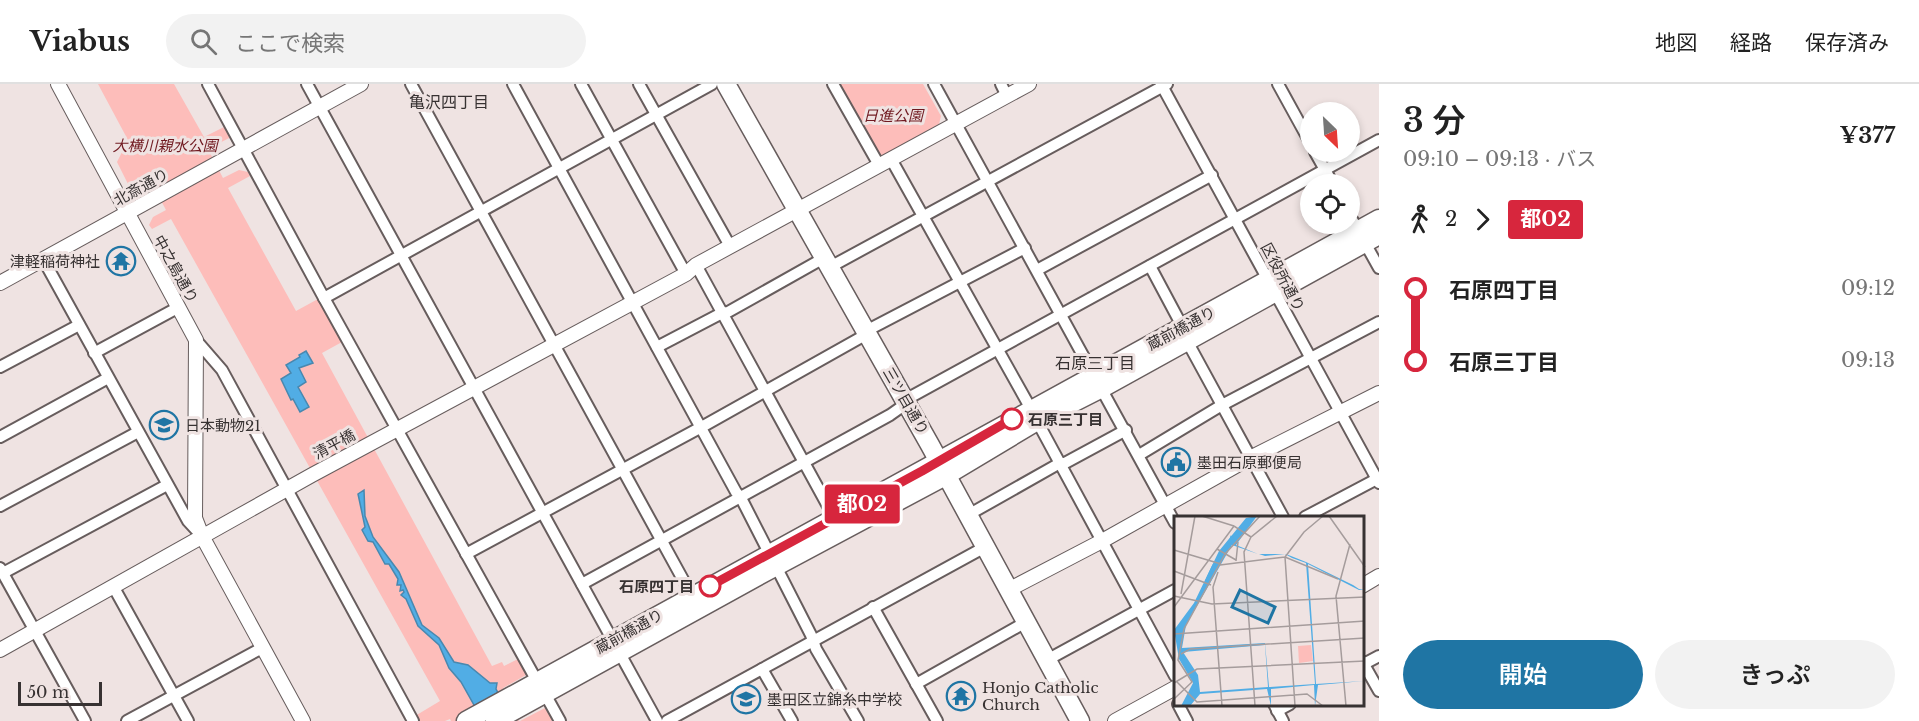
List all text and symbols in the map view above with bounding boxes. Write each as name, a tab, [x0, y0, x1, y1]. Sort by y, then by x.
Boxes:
search box	[166, 14, 586, 68]
text: Viabus	[30, 24, 130, 59]
icon: search	[187, 25, 220, 58]
text: ここで検索	[235, 30, 345, 57]
text: 地図	[1655, 30, 1697, 56]
text: 経路	[1730, 30, 1772, 56]
text: 保存済み	[1805, 30, 1889, 56]
district label: 亀沢四丁目	[409, 92, 489, 112]
text: 3 分	[1403, 100, 1466, 141]
north arrow	[1300, 102, 1360, 162]
map controls	[1300, 102, 1360, 234]
park label: 日進公園	[863, 106, 925, 125]
text: ¥377	[1840, 122, 1895, 149]
park label: 大横川親水公園	[112, 136, 219, 155]
text: 09:10 – 09:13 · バス	[1403, 147, 1596, 171]
street label: 北斎通り	[110, 164, 172, 210]
button: locate	[1300, 174, 1360, 234]
icon: walk	[1403, 203, 1436, 236]
icon: forward	[1466, 203, 1499, 236]
text: 都02	[1520, 206, 1571, 232]
text: 2	[1445, 207, 1457, 231]
street label: 中之島通り	[150, 232, 202, 306]
street label: 区役所通り	[1257, 239, 1309, 315]
temple icon: 津軽稲荷神社	[105, 245, 137, 277]
place label: 津軽稲荷神社	[10, 252, 100, 271]
text: 09:12	[1841, 276, 1895, 300]
text: 石原四丁目	[1449, 277, 1559, 304]
street label: 蔵前橋通り	[1143, 302, 1219, 354]
text: 09:13	[1841, 348, 1895, 372]
text: 石原三丁目	[1449, 349, 1559, 376]
district label: 石原三丁目	[1055, 353, 1135, 373]
street label: 三ツ目通り	[879, 364, 933, 438]
marker: 石原三丁目	[1001, 408, 1023, 430]
school or university icon: 日本動物21	[148, 409, 180, 441]
place label: 石原三丁目	[1028, 410, 1103, 429]
place label: 日本動物21	[185, 416, 261, 435]
street label: 清平橋	[310, 425, 358, 463]
public building icon: 墨田石原郵便局	[1160, 446, 1192, 478]
place label: 墨田石原郵便局	[1197, 453, 1302, 472]
line badge: 都02	[828, 484, 896, 524]
text: 都02	[837, 491, 887, 517]
inset map	[1174, 516, 1364, 706]
marker: 石原四丁目	[699, 575, 721, 597]
place label: 石原四丁目	[619, 577, 694, 596]
street label: 蔵前橋通り	[592, 605, 666, 657]
button: 開始	[1403, 640, 1643, 709]
button: きっぷ	[1655, 640, 1895, 709]
place label: Honjo Catholic Church	[982, 678, 1098, 714]
scale bar	[18, 679, 102, 706]
temple icon: Honjo Catholic Church	[945, 680, 977, 712]
text: 50 m	[27, 682, 69, 702]
school or university icon: 墨田区立錦糸中学校	[730, 683, 762, 715]
place label: 墨田区立錦糸中学校	[767, 690, 902, 709]

